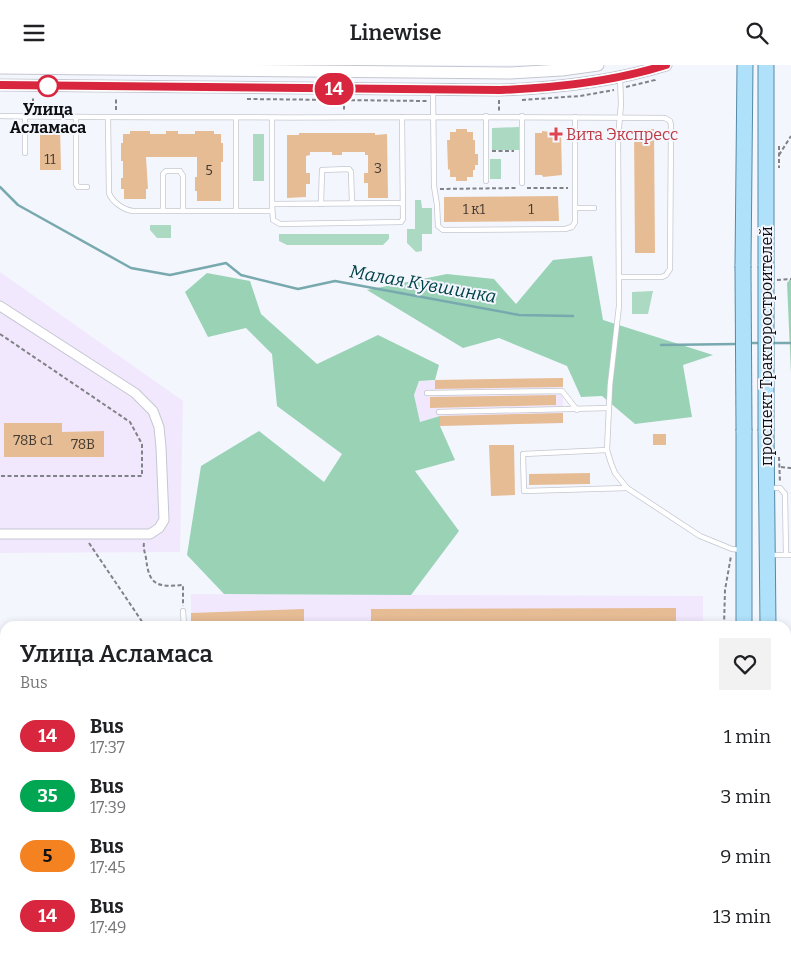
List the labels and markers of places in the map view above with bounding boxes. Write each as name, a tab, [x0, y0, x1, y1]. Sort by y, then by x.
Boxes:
marker: Улица Асламаса	[37, 75, 59, 97]
place label: Улица Асламаса	[10, 100, 86, 137]
place label: Вита Экспресс	[566, 125, 678, 144]
marker: Вита Экспресс	[550, 128, 562, 140]

